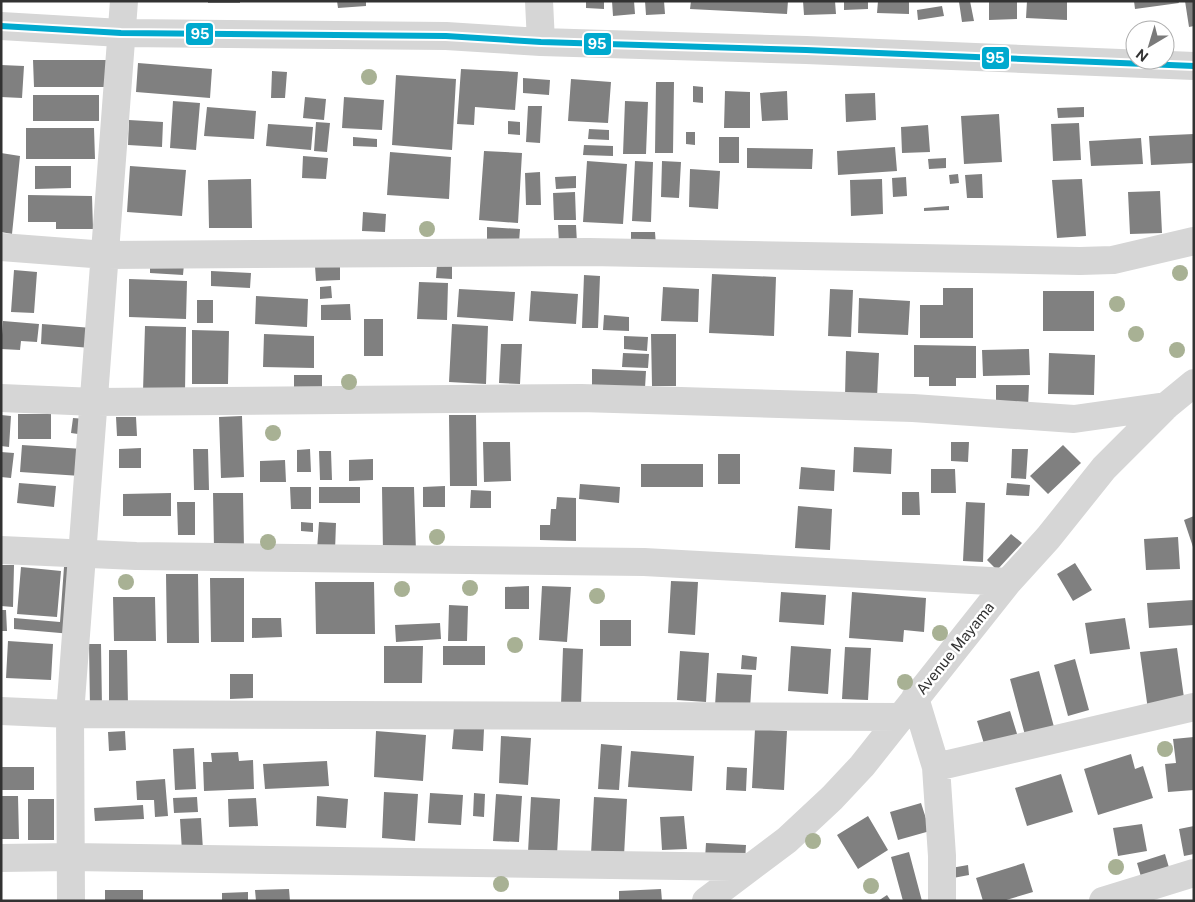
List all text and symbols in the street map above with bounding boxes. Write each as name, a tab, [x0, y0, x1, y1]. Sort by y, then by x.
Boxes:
north arrow	[1125, 20, 1175, 70]
line badge: 95	[185, 22, 214, 46]
text: 95	[191, 26, 209, 42]
line badge: 95	[583, 32, 612, 56]
text: 95	[588, 36, 606, 52]
line badge: 95	[981, 46, 1010, 70]
text: N	[1133, 46, 1151, 65]
text: 95	[986, 50, 1004, 66]
street label: Avenue Mayama	[913, 598, 997, 698]

